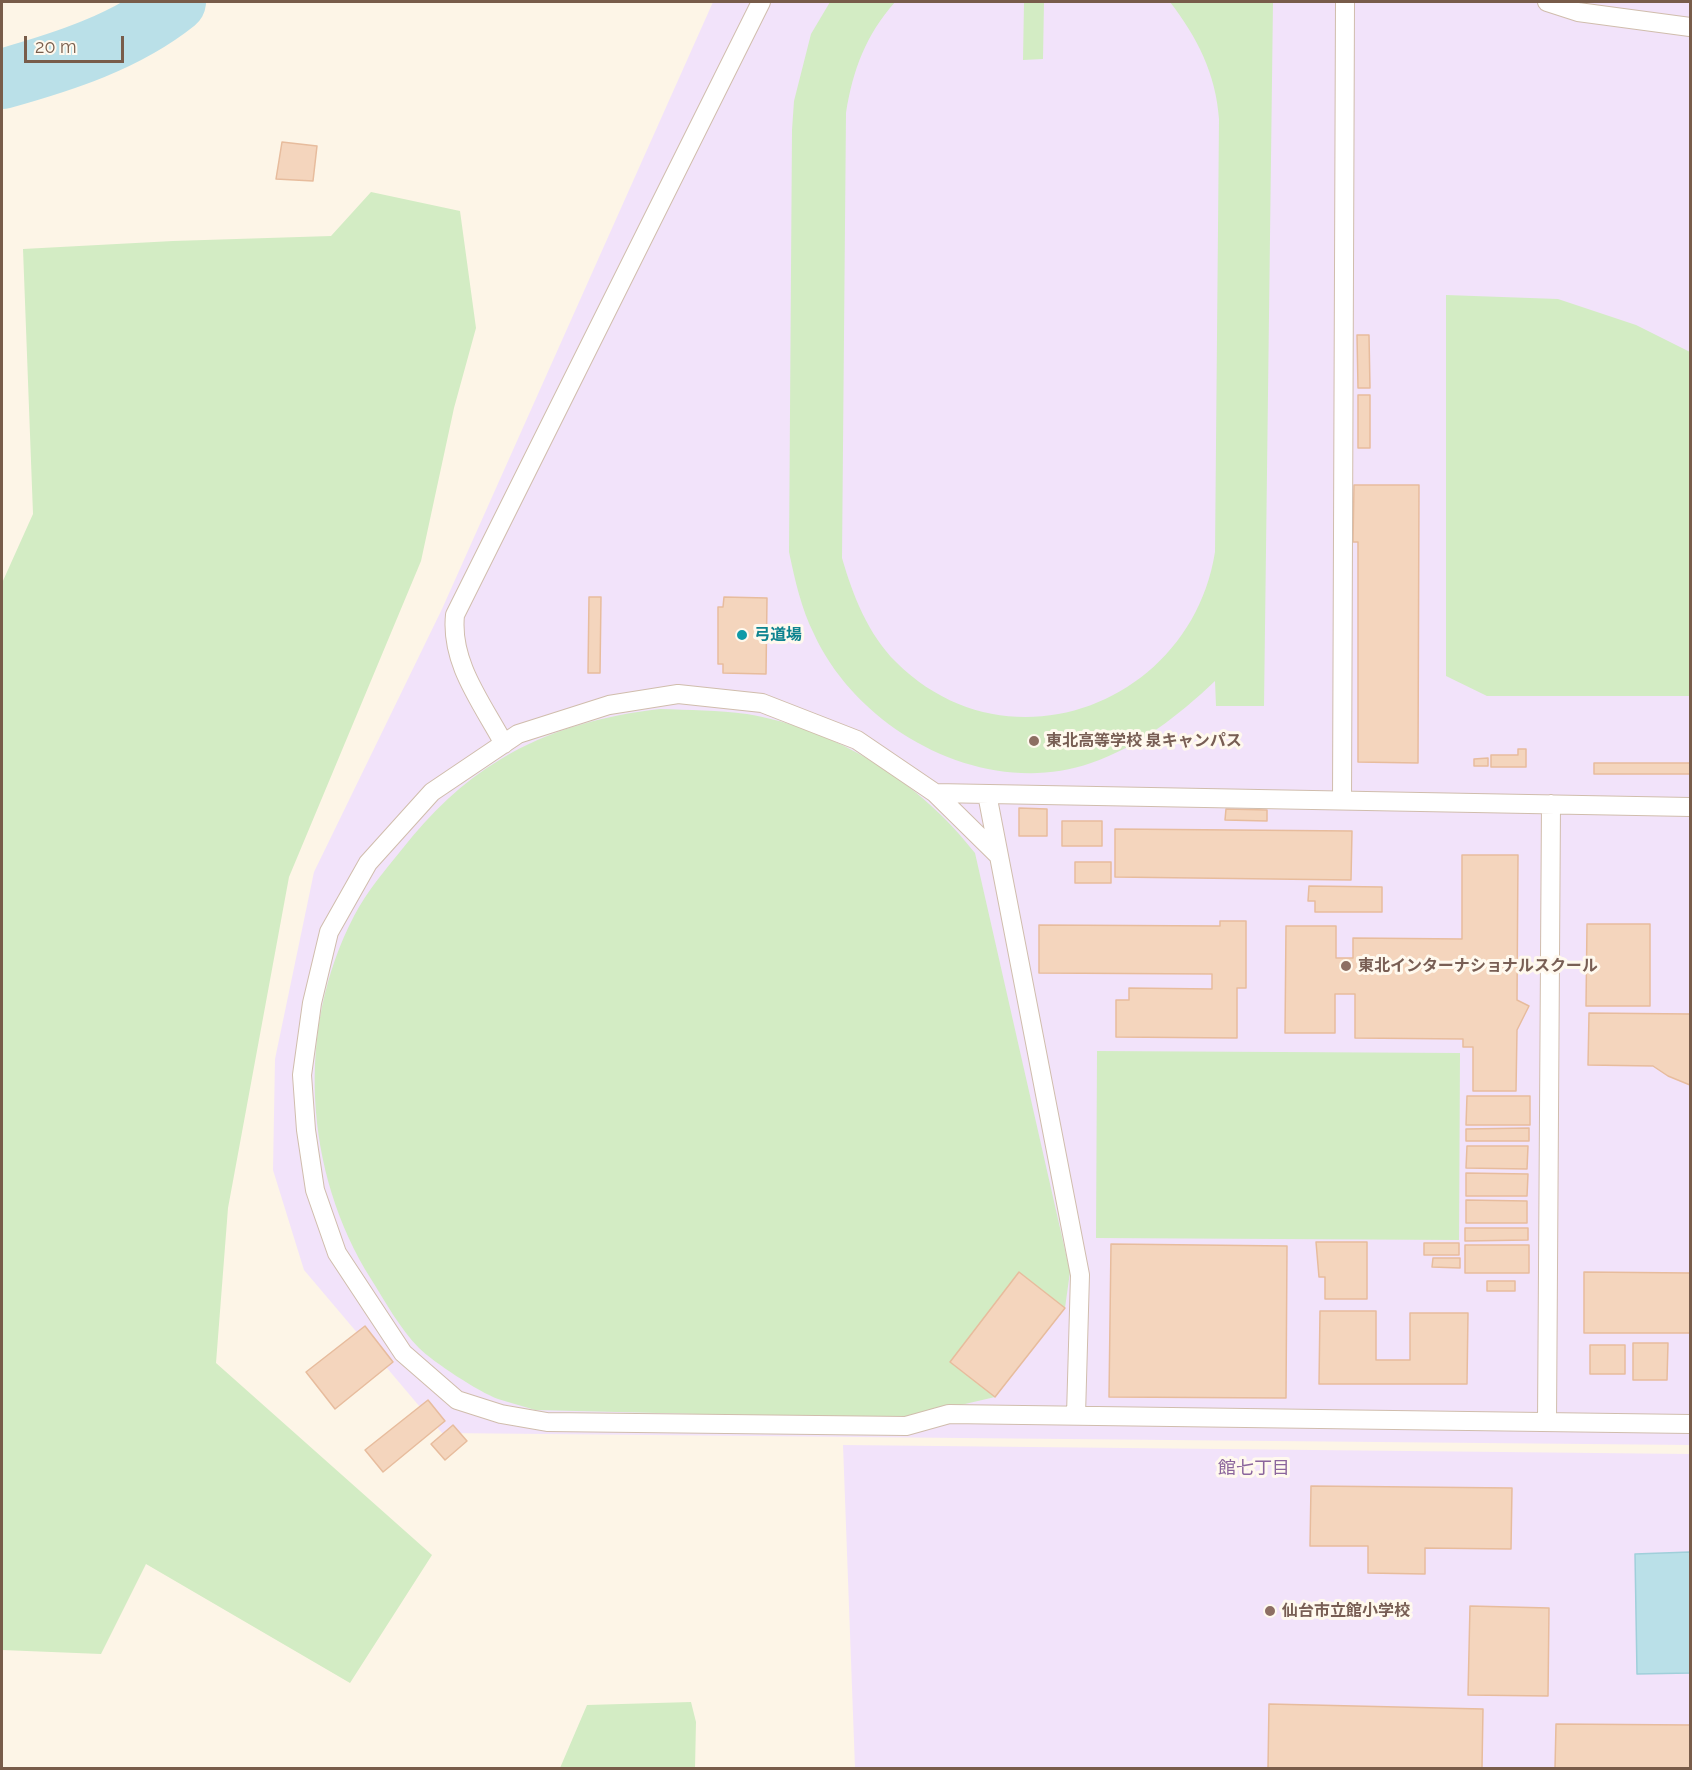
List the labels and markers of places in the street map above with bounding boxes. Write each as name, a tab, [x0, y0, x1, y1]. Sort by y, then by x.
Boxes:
place label: 弓道場	[754, 625, 802, 645]
marker: 弓道場	[735, 628, 749, 642]
place label: 東北高等学校 泉キャンパス	[1046, 731, 1242, 751]
marker: 東北高等学校 泉キャンパス	[1027, 734, 1041, 748]
place label: 東北インターナショナルスクール	[1358, 956, 1598, 976]
marker: 東北インターナショナルスクール	[1339, 959, 1353, 973]
place label: 仙台市立館小学校	[1282, 1601, 1410, 1621]
marker: 仙台市立館小学校	[1263, 1604, 1277, 1618]

